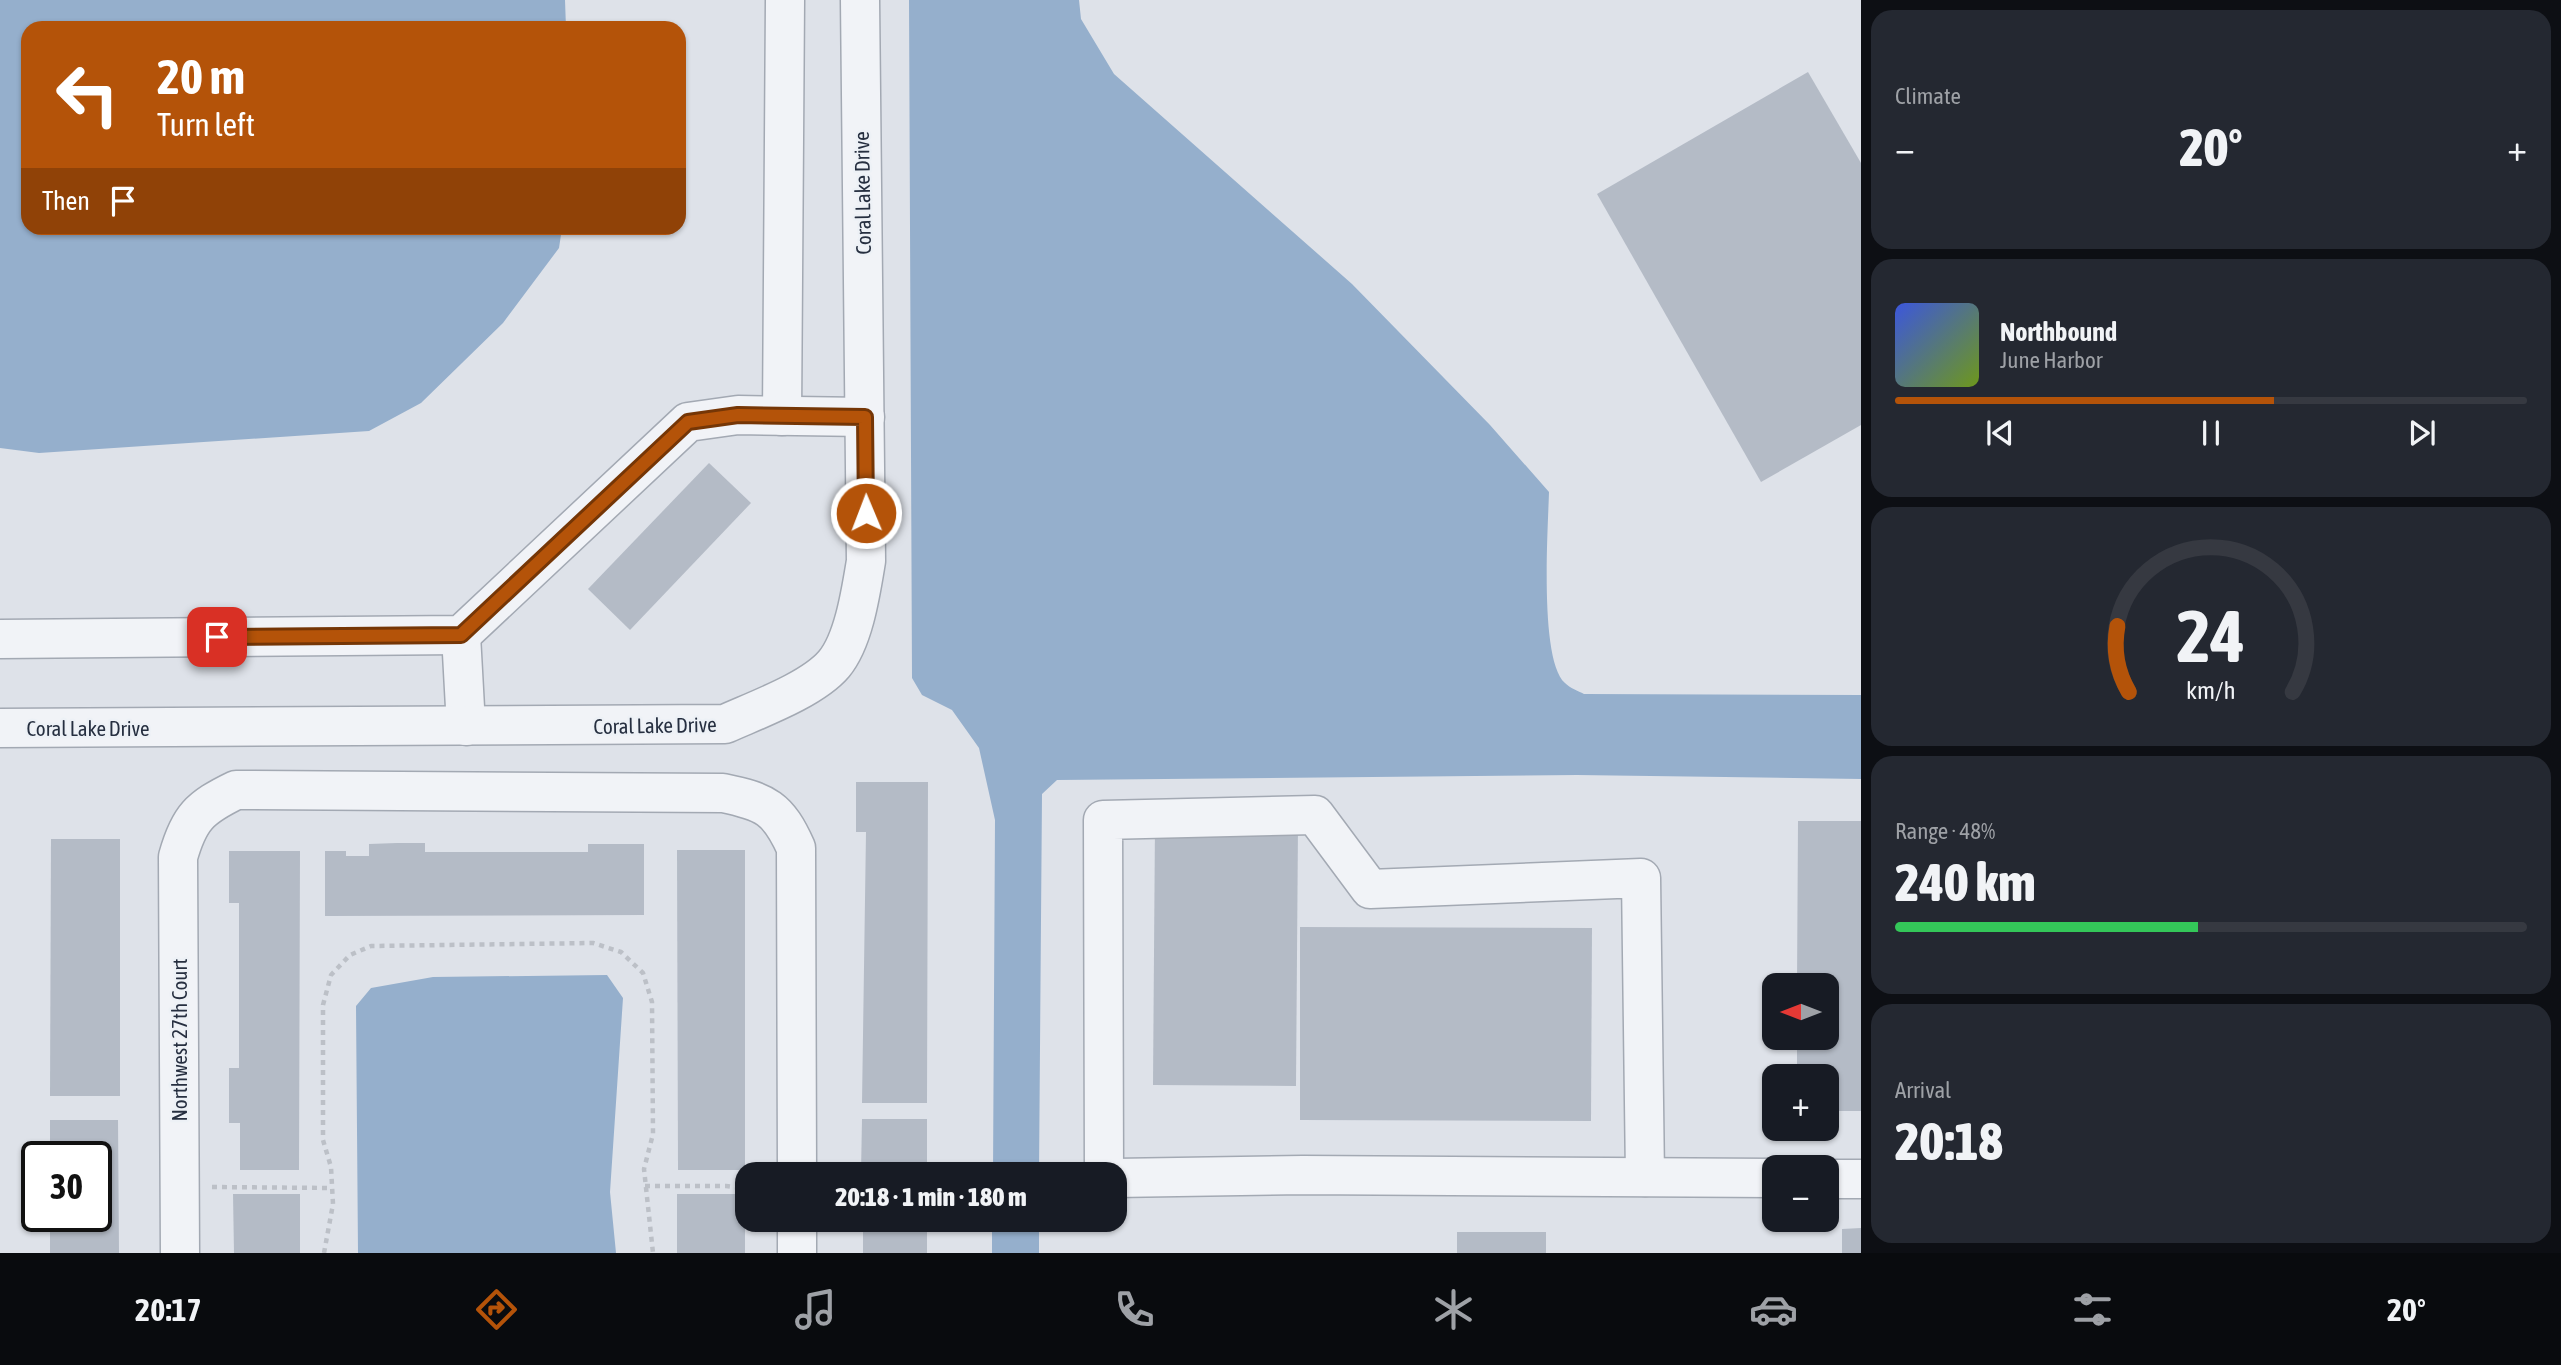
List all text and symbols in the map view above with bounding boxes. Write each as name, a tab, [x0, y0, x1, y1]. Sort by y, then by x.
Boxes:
text: 20 m	[157, 48, 245, 104]
icon: left	[42, 49, 133, 140]
text: Climate	[1895, 83, 1961, 109]
text: Turn left	[157, 106, 255, 143]
text: 20°	[2179, 117, 2243, 177]
text: −	[1895, 126, 1915, 169]
text: +	[2507, 126, 2527, 169]
street label: Coral Lake Drive	[849, 131, 875, 255]
icon: arrive	[104, 182, 142, 220]
text: Then	[42, 186, 90, 216]
text: Northbound	[2000, 317, 2117, 347]
text: June Harbor	[2000, 347, 2103, 373]
icon: previous	[1981, 414, 2019, 452]
icon: pause	[2192, 414, 2230, 452]
icon: next	[2403, 414, 2441, 452]
position arrow	[829, 476, 903, 550]
text: 24	[2177, 595, 2245, 678]
pin	[187, 607, 247, 667]
icon: arrive	[198, 618, 236, 656]
text: km/h	[2186, 676, 2236, 704]
street label: Coral Lake Drive	[593, 712, 717, 738]
street label: Coral Lake Drive	[26, 716, 150, 740]
text: Range · 48%	[1895, 818, 1995, 844]
text: 240 km	[1895, 852, 2036, 912]
street label: Northwest 27th Court	[167, 958, 191, 1122]
north arrow	[1762, 973, 1839, 1050]
map controls	[1762, 973, 1839, 1232]
button: +	[1762, 1064, 1839, 1141]
text: Arrival	[1895, 1077, 1951, 1103]
text: 20:18	[1895, 1111, 2003, 1171]
speed limit sign: 30	[21, 1141, 112, 1232]
button: −	[1762, 1155, 1839, 1232]
text: 20:18 · 1 min · 180 m	[835, 1182, 1027, 1212]
icon: directions	[472, 1285, 521, 1334]
icon: music	[791, 1285, 840, 1334]
icon: phone	[1110, 1285, 1159, 1334]
icon: climate	[1429, 1285, 1478, 1334]
icon: car	[1749, 1285, 1798, 1334]
icon: filters	[2068, 1285, 2117, 1334]
text: 20:17	[135, 1291, 202, 1328]
text: 20°	[2387, 1291, 2426, 1328]

